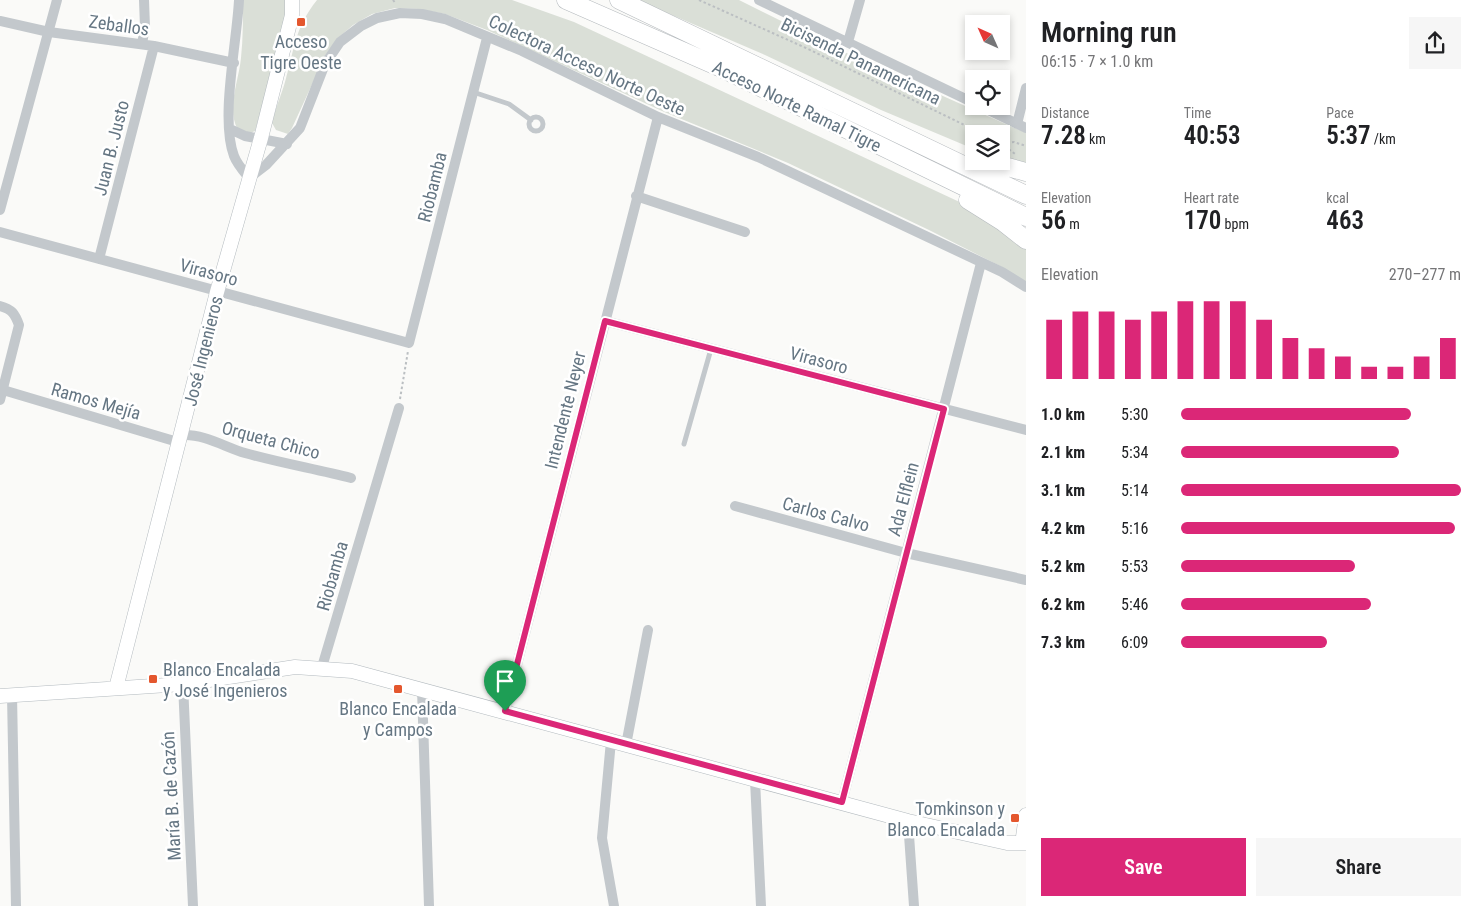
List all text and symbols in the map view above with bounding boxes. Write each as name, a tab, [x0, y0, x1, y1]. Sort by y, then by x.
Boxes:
street label: Zeballos	[87, 10, 151, 40]
street label: Colectora Acceso Norte Oeste	[485, 10, 689, 120]
street label: Bicisenda Panamericana	[778, 13, 944, 109]
north arrow	[965, 15, 1010, 60]
map controls	[965, 15, 1010, 170]
marker: Acceso Tigre Oeste	[295, 16, 307, 28]
text: Morning run	[1041, 16, 1177, 49]
button: share	[1409, 17, 1461, 69]
place label: Acceso Tigre Oeste	[260, 31, 342, 73]
text: 06:15 · 7 × 1.0 km	[1041, 52, 1153, 71]
street label: Acceso Norte Ramal Tigre	[709, 56, 885, 156]
button: locate	[965, 70, 1010, 115]
street label: Juan B. Justo	[89, 98, 133, 198]
text: Distance	[1041, 105, 1089, 121]
text: Time	[1184, 105, 1211, 121]
text: Pace	[1326, 105, 1354, 121]
text: 7.28	[1041, 121, 1086, 150]
text: 40:53	[1184, 121, 1241, 150]
text: 5:37	[1326, 121, 1371, 150]
button: layers	[965, 125, 1010, 170]
text: km	[1086, 131, 1106, 147]
text: /km	[1371, 131, 1396, 147]
street label: Riobamba	[413, 150, 451, 224]
text: Elevation	[1041, 190, 1091, 206]
text: Heart rate	[1184, 190, 1239, 206]
text: kcal	[1326, 190, 1349, 206]
text: 56	[1041, 206, 1066, 235]
text: 170	[1184, 206, 1221, 235]
text: 463	[1326, 206, 1364, 235]
text: m	[1066, 216, 1080, 232]
text: bpm	[1221, 216, 1249, 232]
street label: Virasoro	[178, 254, 240, 290]
text: Elevation	[1041, 265, 1099, 284]
text: 270–277 m	[1389, 265, 1461, 284]
street label: José Ingenieros	[179, 294, 227, 408]
street label: Virasoro	[788, 342, 850, 378]
street label: Intendente Neyer	[540, 349, 590, 471]
street label: Ramos Mejía	[49, 378, 143, 424]
text: 1.0 km	[1041, 405, 1085, 424]
text: 5:30	[1121, 405, 1148, 424]
street label: Orqueta Chico	[220, 417, 322, 463]
text: 2.1 km	[1041, 443, 1085, 462]
text: 5:34	[1121, 443, 1148, 462]
street label: Ada Elflein	[883, 460, 923, 538]
text: 3.1 km	[1041, 481, 1085, 500]
text: 5:14	[1121, 481, 1148, 500]
street label: Carlos Calvo	[780, 492, 872, 536]
text: 4.2 km	[1041, 519, 1085, 538]
text: 5:16	[1121, 519, 1148, 538]
street label: Riobamba	[312, 539, 352, 613]
text: 5.2 km	[1041, 557, 1085, 576]
text: 5:53	[1121, 557, 1148, 576]
text: 6.2 km	[1041, 595, 1085, 614]
text: 5:46	[1121, 595, 1148, 614]
text: 7.3 km	[1041, 633, 1085, 652]
text: 6:09	[1121, 633, 1148, 652]
place label: Blanco Encalada y José Ingenieros	[163, 659, 288, 701]
pin	[484, 660, 526, 711]
icon: arrive	[491, 667, 519, 695]
marker: Blanco Encalada y José Ingenieros	[147, 673, 159, 685]
marker: Blanco Encalada y Campos	[392, 683, 404, 695]
place label: Blanco Encalada y Campos	[339, 698, 457, 740]
street label: María B. de Cazón	[157, 731, 185, 861]
place label: Tomkinson y Blanco Encalada	[887, 798, 1006, 840]
marker: Tomkinson y Blanco Encalada	[1009, 812, 1021, 824]
button: Save	[1041, 838, 1246, 896]
button: Share	[1256, 838, 1461, 896]

